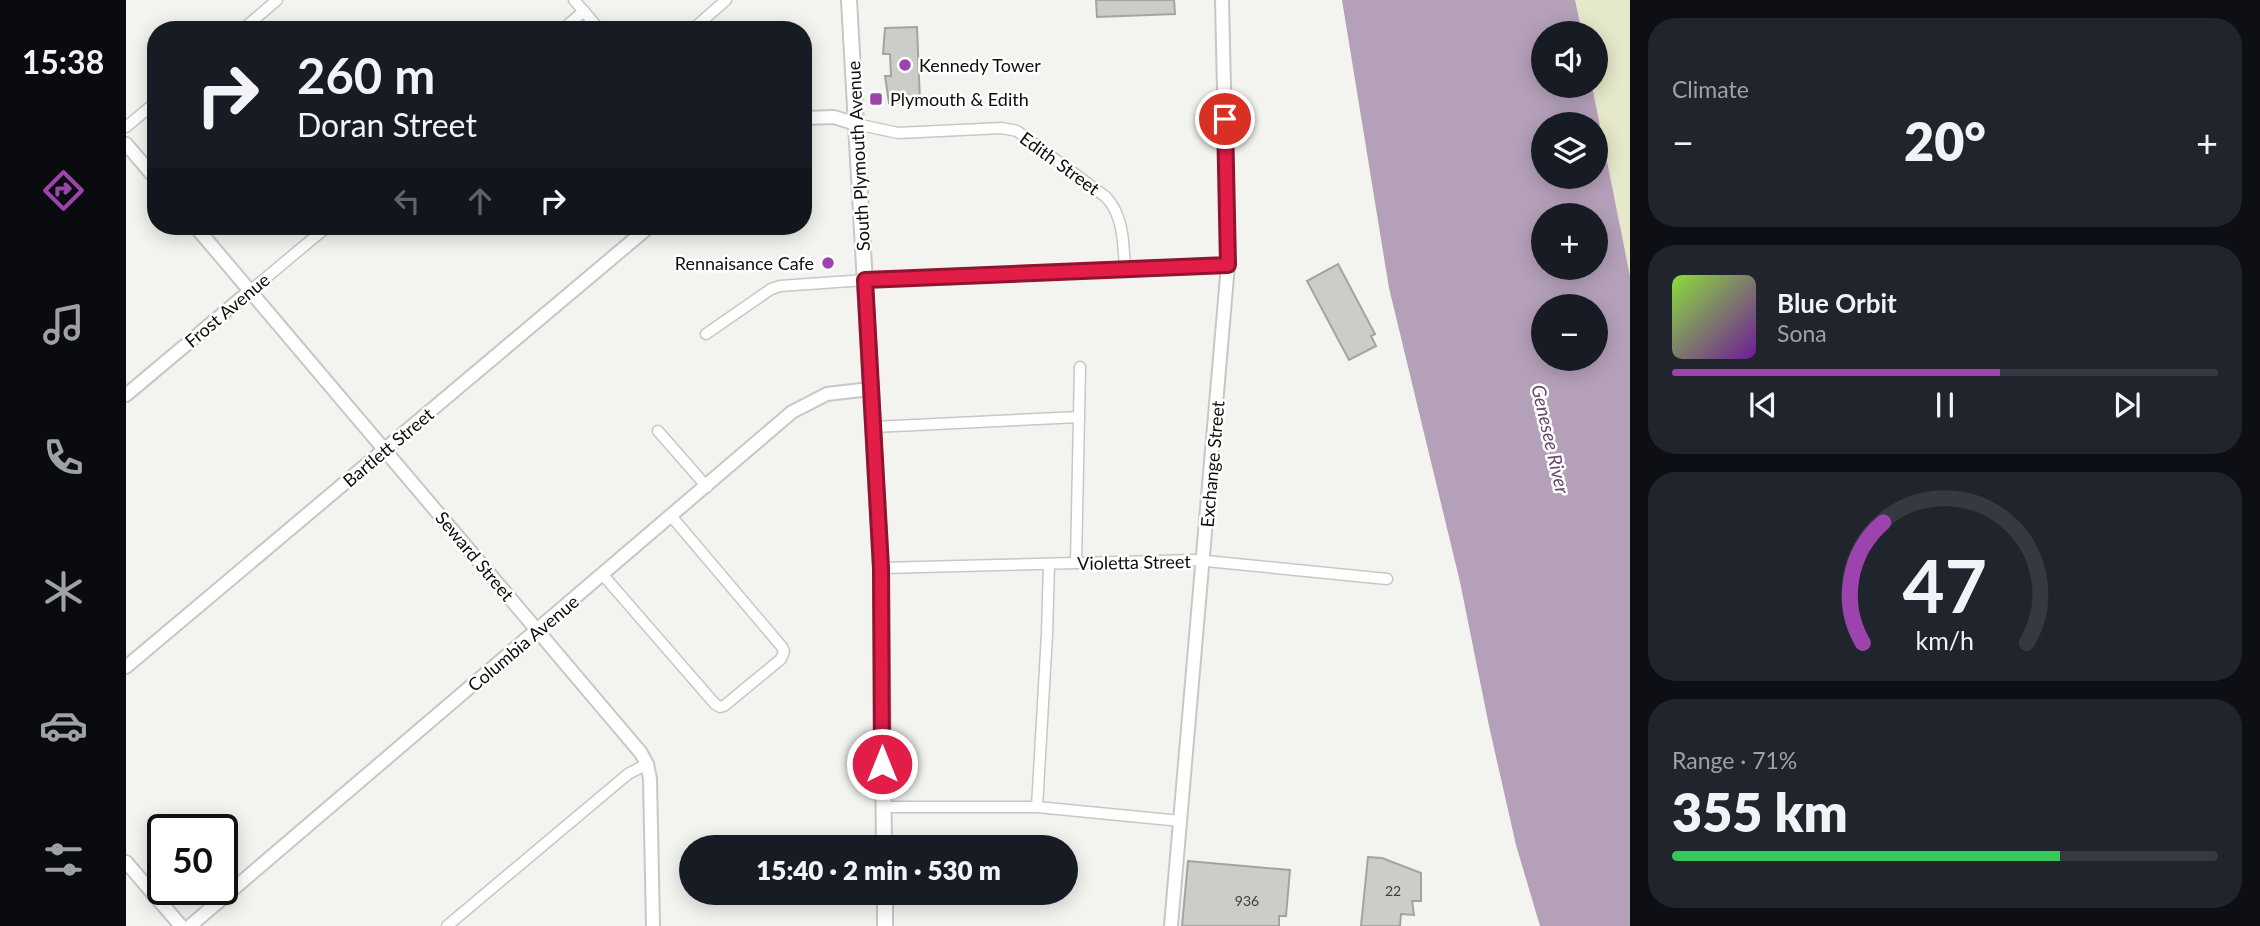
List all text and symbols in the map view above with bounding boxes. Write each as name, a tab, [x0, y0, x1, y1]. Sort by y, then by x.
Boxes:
map controls	[1531, 21, 1608, 371]
button: sound	[1531, 21, 1608, 98]
text: 15:38	[22, 42, 104, 81]
text: 260 m	[297, 46, 435, 104]
icon: right	[182, 49, 273, 140]
place label: Kennedy Tower	[919, 54, 1041, 76]
marker: Kennedy Tower	[897, 57, 913, 73]
street label: South Plymouth Avenue	[842, 60, 874, 252]
text: Climate	[1672, 75, 1749, 103]
place label: Plymouth & Edith	[890, 88, 1029, 110]
pin	[1195, 89, 1255, 149]
marker: Plymouth & Edith	[868, 91, 884, 107]
icon: arrive	[1206, 100, 1244, 138]
text: Doran Street	[297, 105, 477, 144]
text: 20°	[1904, 110, 1986, 172]
button: layers	[1531, 112, 1608, 189]
text: −	[1672, 119, 1694, 165]
text: +	[2196, 119, 2218, 165]
street label: Edith Street	[1016, 127, 1104, 200]
icon: directions	[39, 166, 88, 215]
icon: left	[388, 182, 426, 220]
icon: ahead	[461, 182, 499, 220]
icon: right	[534, 182, 572, 220]
button: +	[1531, 203, 1608, 280]
place label: Rennaisance Cafe	[675, 252, 814, 274]
marker: Rennaisance Cafe	[820, 255, 836, 271]
street label: Frost Avenue	[180, 268, 274, 352]
text: Blue Orbit	[1777, 287, 1897, 319]
button: −	[1531, 294, 1608, 371]
icon: music	[39, 300, 88, 349]
text: Sona	[1777, 319, 1827, 347]
water label: Genesee River	[1527, 382, 1575, 496]
icon: previous	[1744, 386, 1782, 424]
icon: pause	[1926, 386, 1964, 424]
icon: next	[2108, 386, 2146, 424]
street label: Exchange Street	[1195, 399, 1229, 528]
street label: Bartlett Street	[338, 402, 438, 491]
icon: phone	[39, 433, 88, 482]
street label: Seward Street	[431, 507, 519, 606]
text: 47	[1903, 541, 1987, 629]
street label: Violetta Street	[1077, 550, 1192, 574]
icon: climate	[39, 567, 88, 616]
street label: Columbia Avenue	[463, 590, 583, 696]
text: km/h	[1916, 624, 1974, 654]
icon: car	[39, 701, 88, 750]
position arrow	[845, 727, 919, 801]
text: Range · 71%	[1672, 746, 1797, 774]
text: 355 km	[1672, 781, 1848, 843]
speed limit sign: 50	[147, 814, 238, 905]
icon: filters	[39, 835, 88, 884]
text: 15:40 · 2 min · 530 m	[756, 854, 1001, 886]
house number: 22	[1385, 882, 1401, 899]
house number: 936	[1235, 892, 1259, 909]

